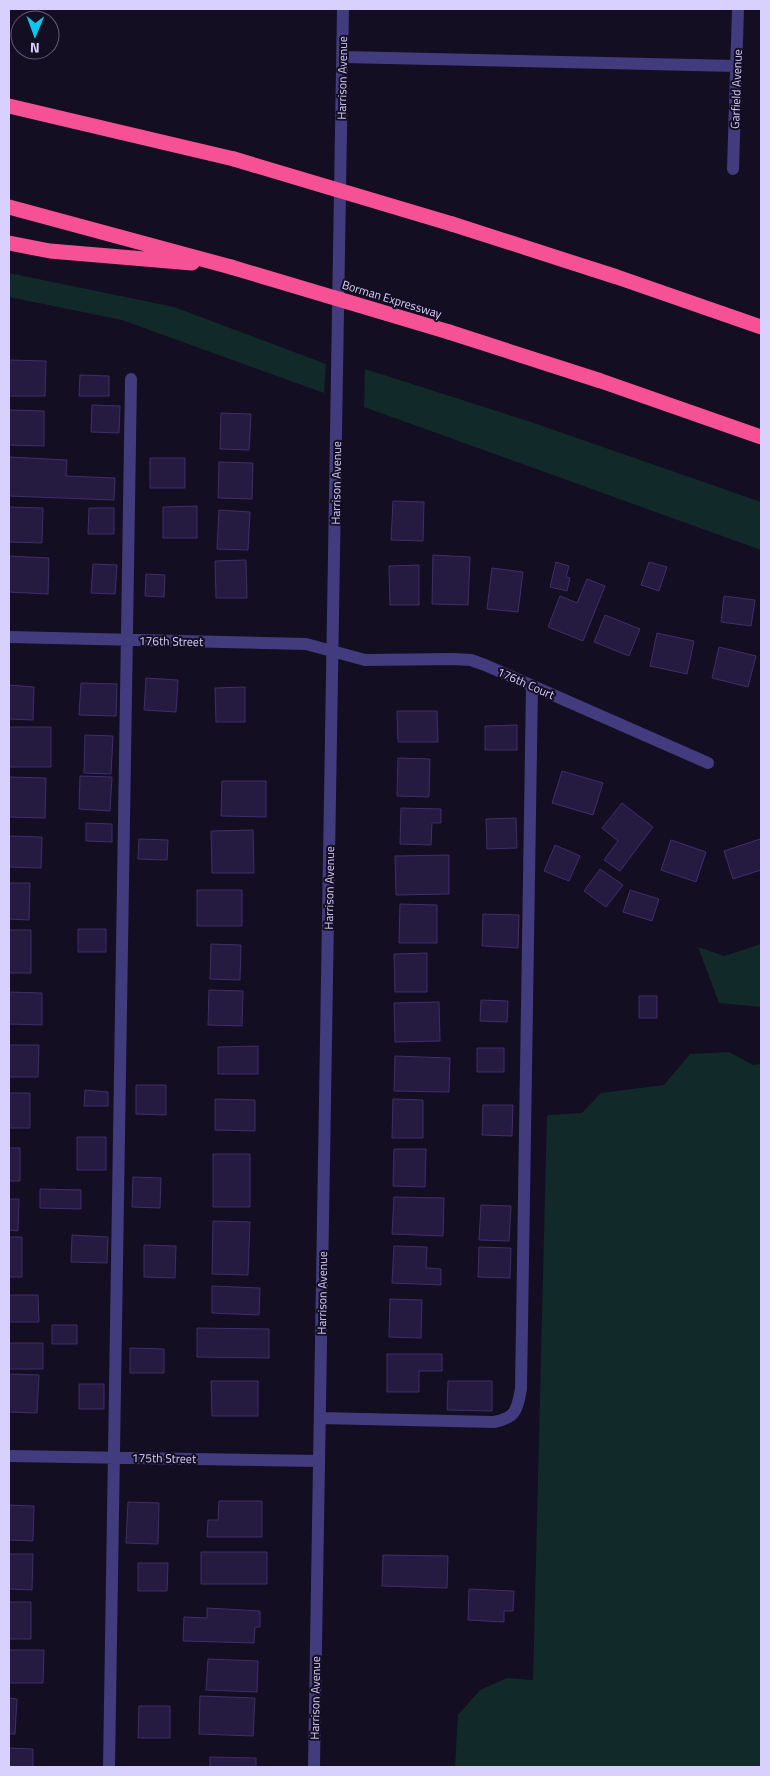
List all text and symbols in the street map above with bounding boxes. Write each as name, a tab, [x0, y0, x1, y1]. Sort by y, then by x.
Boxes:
north arrow	[10, 10, 60, 60]
street label: Harrison Avenue	[332, 36, 352, 120]
text: N	[30, 38, 40, 59]
street label: Garfield Avenue	[725, 49, 747, 129]
street label: Borman Expressway	[340, 275, 444, 323]
street label: Harrison Avenue	[326, 441, 346, 525]
street label: 176th Street	[139, 631, 204, 651]
street label: 176th Court	[494, 662, 558, 704]
street label: Harrison Avenue	[319, 846, 339, 930]
street label: Harrison Avenue	[312, 1251, 332, 1335]
street label: 175th Street	[132, 1448, 197, 1468]
street label: Harrison Avenue	[305, 1656, 325, 1740]

